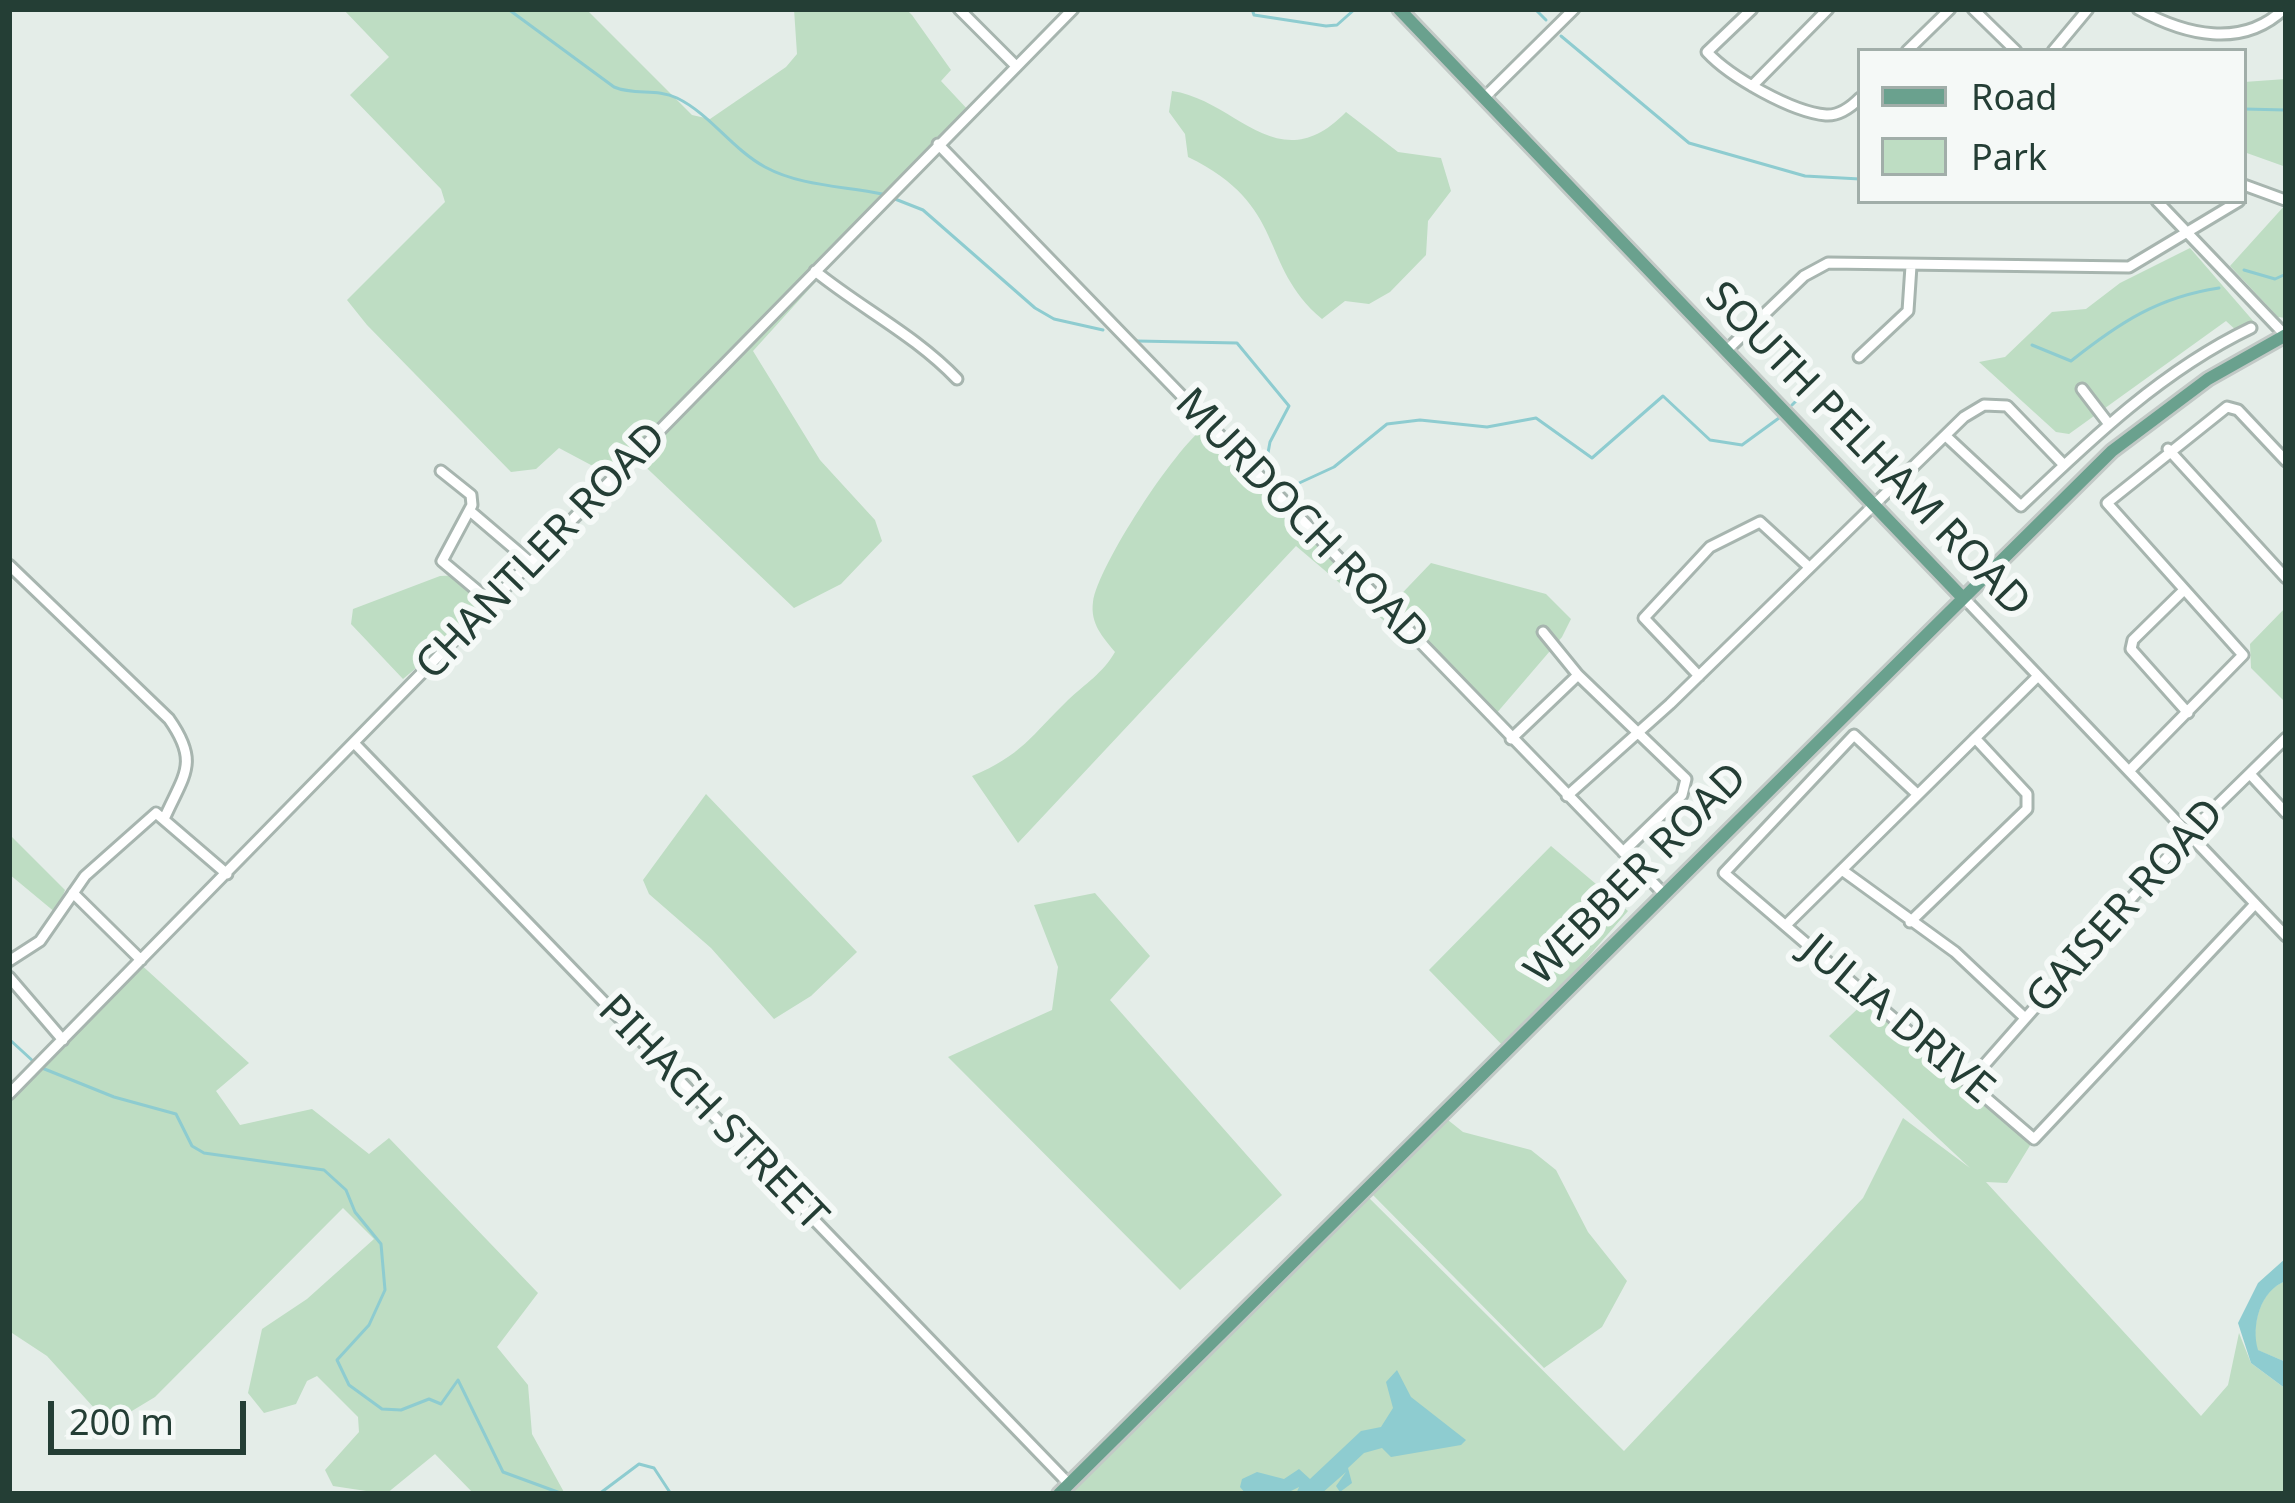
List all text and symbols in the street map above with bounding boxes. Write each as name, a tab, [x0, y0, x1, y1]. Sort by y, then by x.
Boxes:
legend	[1857, 48, 2247, 204]
text: Road	[1971, 72, 2058, 121]
text: Park	[1971, 132, 2047, 181]
street label: SOUTH PELHAM ROAD	[1694, 272, 2040, 628]
street label: MURDOCH ROAD	[1164, 379, 1438, 661]
street label: CHANTLER ROAD	[407, 413, 677, 691]
street label: WEBBER ROAD	[1516, 754, 1758, 996]
street label: GAISER ROAD	[2017, 790, 2235, 1024]
street label: JULIA DRIVE	[1791, 925, 2003, 1115]
street label: PIHACH STREET	[587, 986, 837, 1242]
scale bar	[54, 1377, 252, 1451]
text: 200 m	[69, 1397, 174, 1446]

